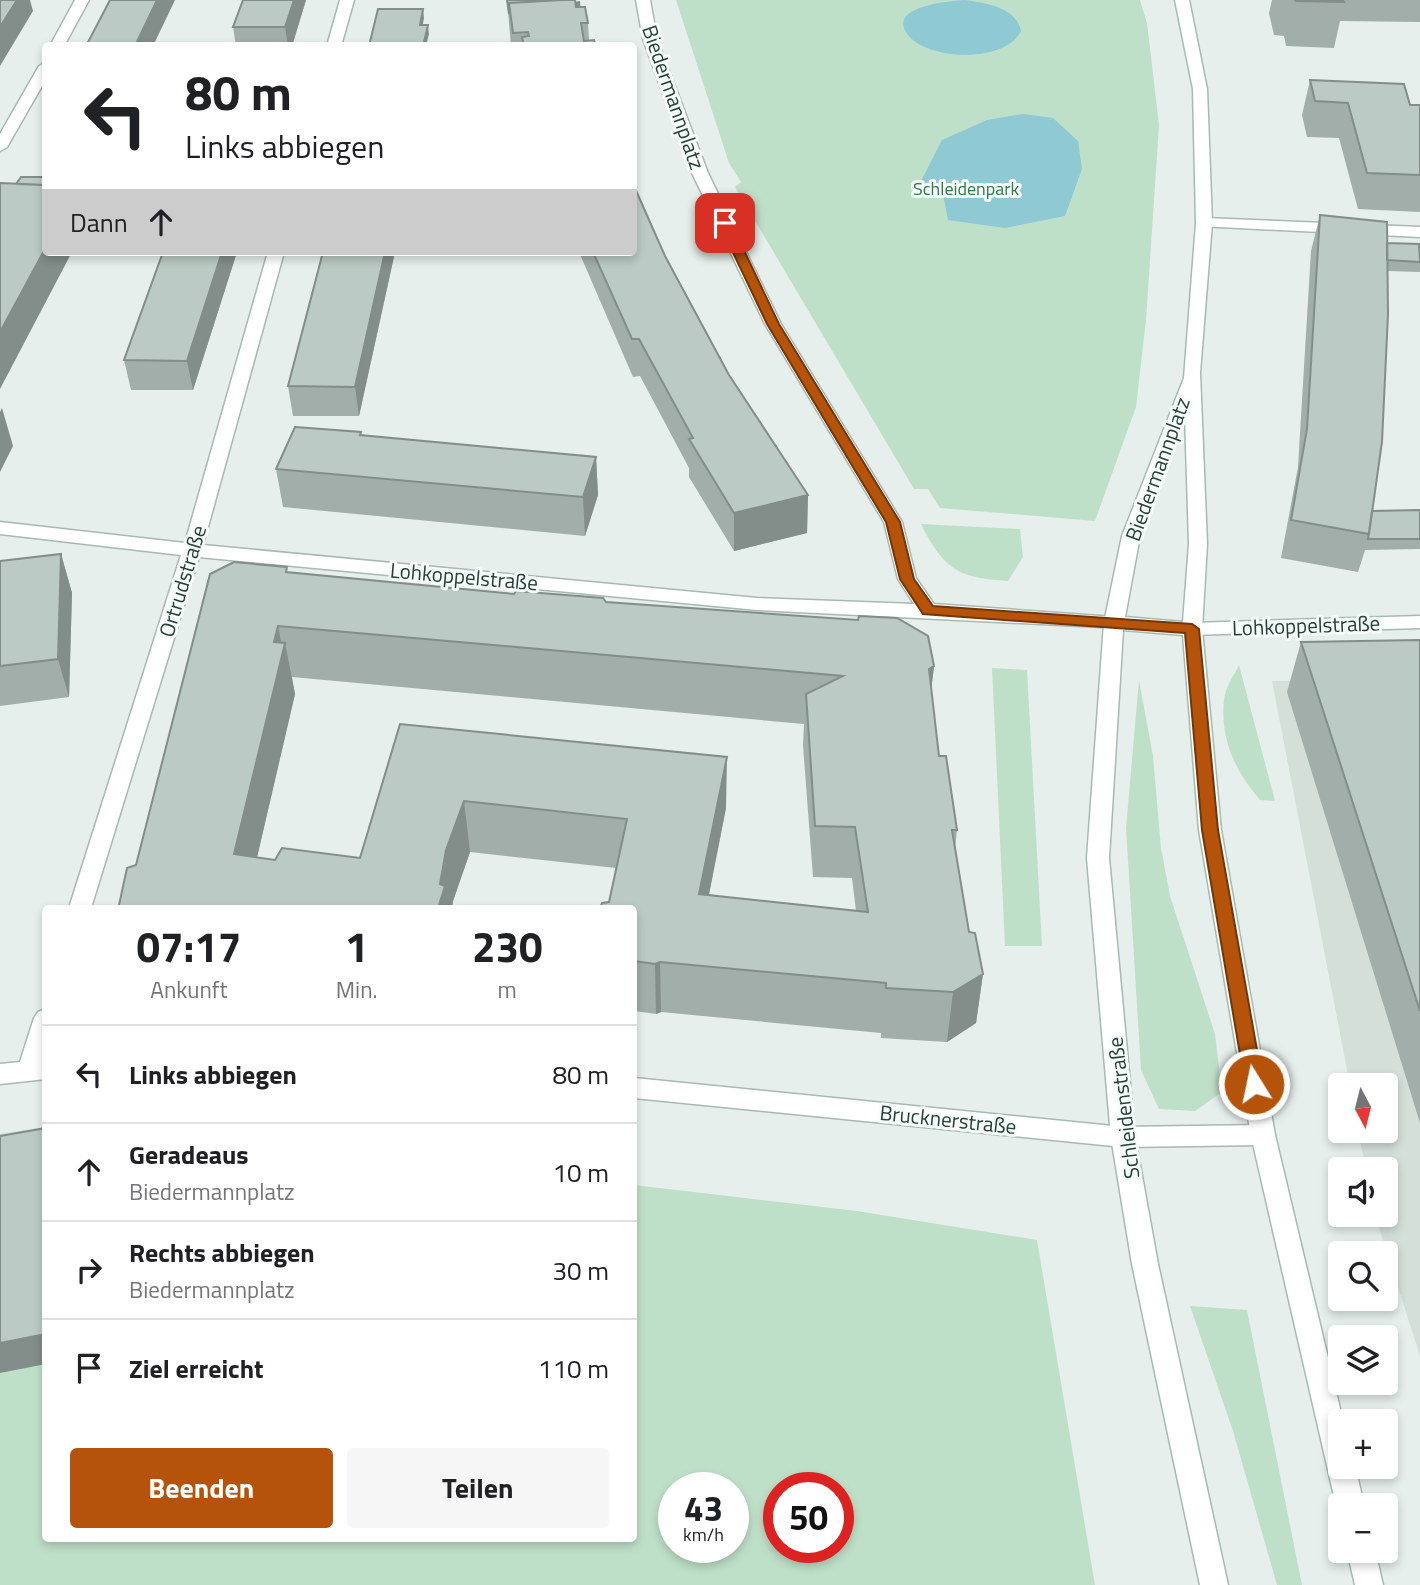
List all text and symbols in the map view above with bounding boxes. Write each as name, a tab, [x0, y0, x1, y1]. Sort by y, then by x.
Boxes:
street label: Biedermannplatz	[634, 20, 714, 174]
text: 80 m	[185, 54, 292, 129]
icon: left	[70, 70, 161, 161]
text: Links abbiegen	[185, 122, 384, 170]
park label: Schleidenpark	[913, 175, 1019, 202]
pin	[695, 193, 755, 253]
text: Dann	[70, 203, 128, 242]
icon: ahead	[142, 203, 180, 241]
icon: arrive	[706, 204, 744, 242]
street label: Biedermannplatz	[1116, 393, 1198, 545]
street label: Ortrudstraße	[150, 521, 214, 641]
street label: Lohkoppelstraße	[389, 554, 539, 598]
street label: Lohkoppelstraße	[1231, 606, 1381, 644]
text: 07:17	[136, 914, 241, 978]
text: 1	[345, 914, 368, 978]
text: 230	[472, 914, 543, 978]
text: Ankunft	[150, 972, 228, 1007]
text: Min.	[336, 972, 377, 1007]
text: m	[498, 972, 517, 1007]
street label: Schleidenstraße	[1098, 1035, 1148, 1181]
position arrow	[1217, 1047, 1291, 1121]
icon: left	[70, 1055, 108, 1093]
text: Links abbiegen	[129, 1055, 297, 1094]
text: 80 m	[552, 1055, 609, 1094]
north arrow	[1328, 1073, 1398, 1143]
map controls	[1328, 1073, 1398, 1563]
street label: Brucknerstraße	[878, 1096, 1018, 1142]
text: Geradeaus	[129, 1135, 249, 1174]
icon: ahead	[70, 1153, 108, 1191]
text: 10 m	[552, 1153, 609, 1192]
button: sound	[1328, 1157, 1398, 1227]
text: Biedermannplatz	[129, 1174, 295, 1209]
text: Rechts abbiegen	[129, 1233, 315, 1272]
button: search	[1328, 1241, 1398, 1311]
icon: right	[70, 1251, 108, 1289]
text: 30 m	[552, 1251, 609, 1290]
text: Biedermannplatz	[129, 1272, 295, 1307]
button: layers	[1328, 1325, 1398, 1395]
icon: arrive	[70, 1349, 108, 1387]
text: Ziel erreicht	[129, 1349, 264, 1388]
text: 110 m	[538, 1349, 609, 1388]
button: +	[1328, 1409, 1398, 1479]
button: Beenden	[70, 1448, 333, 1528]
button: Teilen	[347, 1448, 609, 1528]
speed limit sign: 50	[763, 1472, 854, 1563]
text: 43	[684, 1481, 723, 1535]
button: −	[1328, 1493, 1398, 1563]
text: km/h	[683, 1521, 724, 1548]

